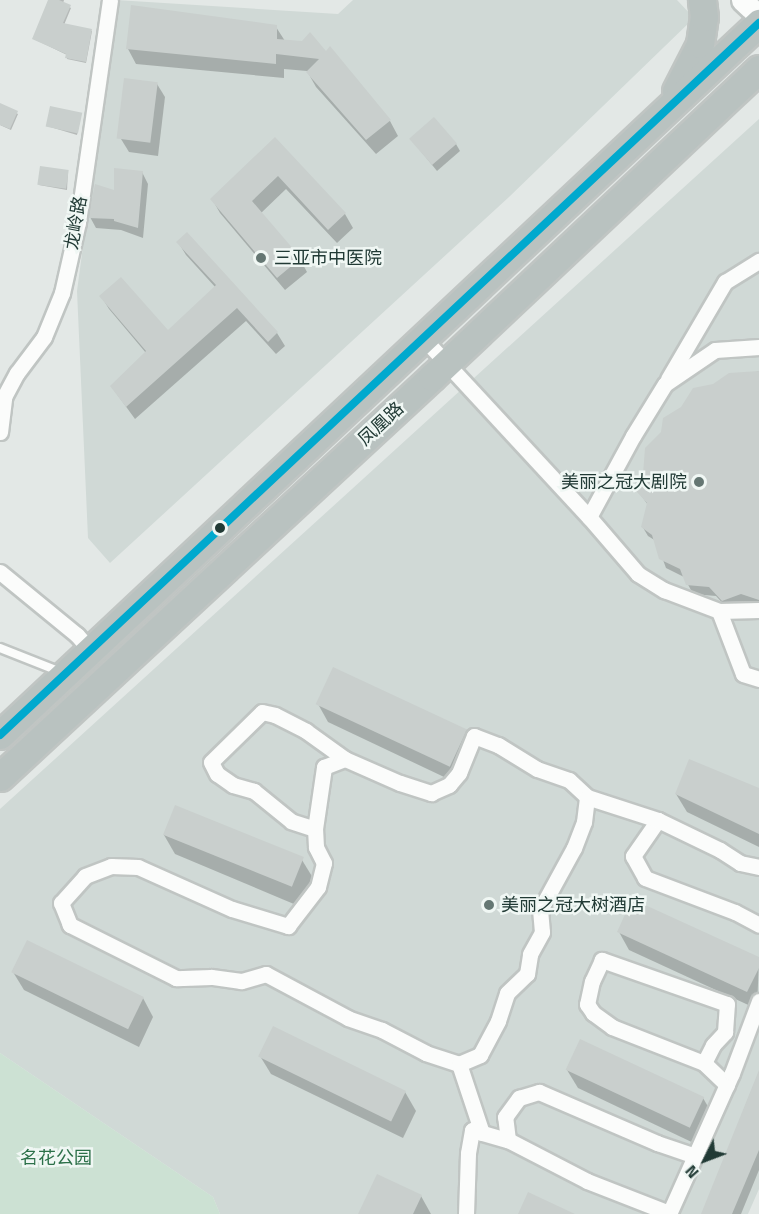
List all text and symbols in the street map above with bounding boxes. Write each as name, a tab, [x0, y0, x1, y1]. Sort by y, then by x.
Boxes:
street label: 龙岭路	[61, 195, 91, 251]
place label: 三亚市中医院	[274, 247, 382, 269]
marker: 三亚市中医院	[252, 249, 270, 267]
street label: 凤凰路	[354, 398, 408, 450]
place label: 美丽之冠大剧院	[561, 471, 687, 493]
marker: 美丽之冠大剧院	[692, 475, 706, 489]
unlabelled marker	[214, 522, 226, 534]
place label: 美丽之冠大树酒店	[501, 894, 645, 916]
marker: 美丽之冠大树酒店	[482, 898, 496, 912]
north arrow	[675, 1130, 735, 1190]
park label: 名花公园	[20, 1147, 92, 1169]
text: N	[679, 1160, 704, 1184]

